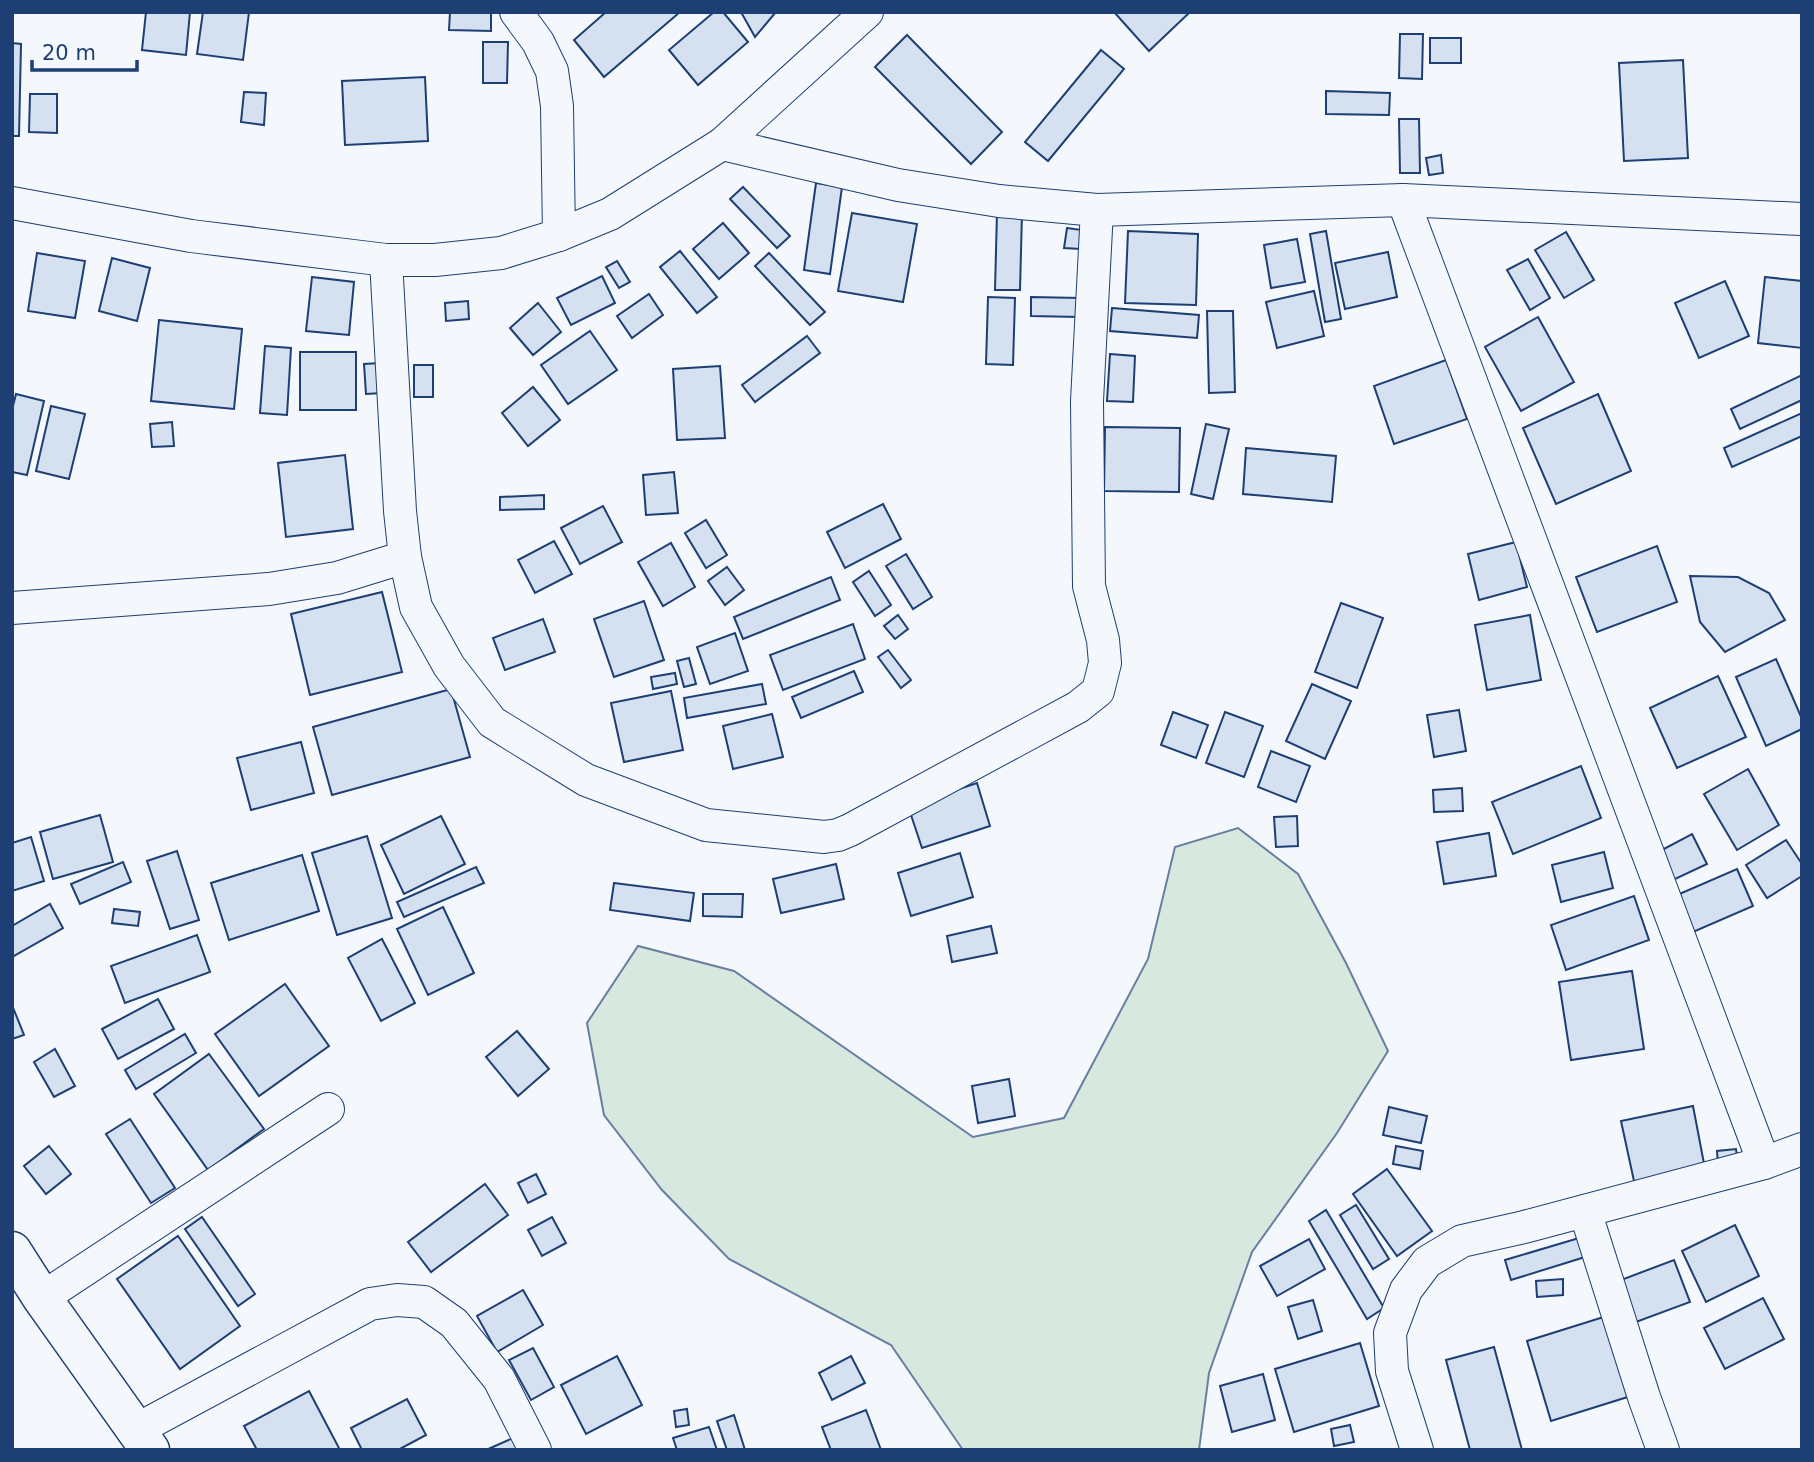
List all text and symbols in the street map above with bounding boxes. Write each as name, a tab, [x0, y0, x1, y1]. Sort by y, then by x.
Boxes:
scale bar	[32, 28, 136, 72]
text: 20 m	[42, 41, 96, 65]

